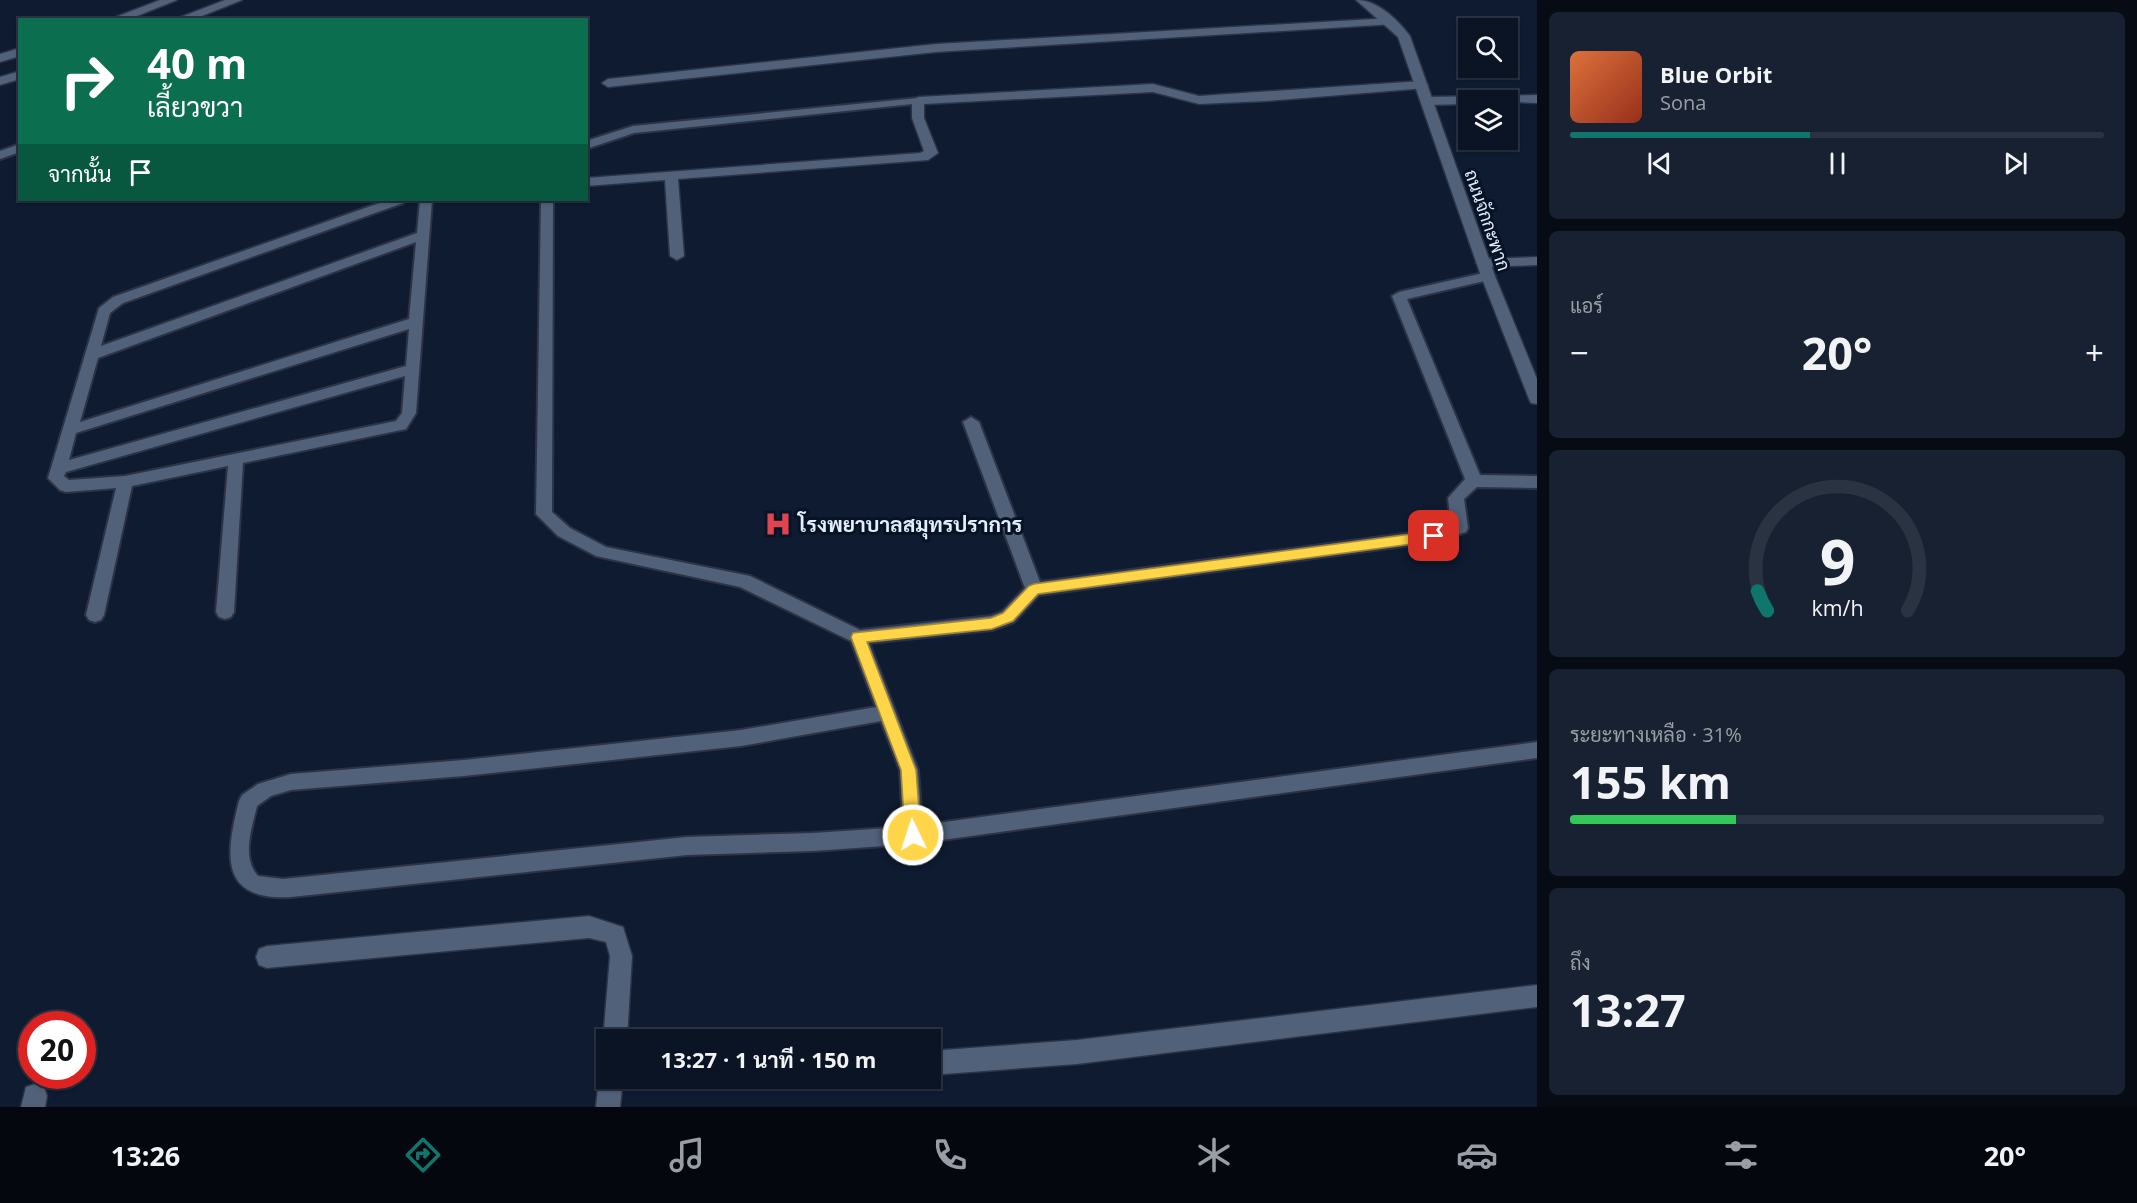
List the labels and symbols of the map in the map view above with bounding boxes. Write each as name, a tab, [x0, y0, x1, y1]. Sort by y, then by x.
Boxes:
street label: ถนนจักกะพาก	[1459, 166, 1517, 274]
hospital icon: โรงพยาบาลสมุทรปราการ	[763, 509, 793, 539]
place label: โรงพยาบาลสมุทรปราการ	[796, 510, 1022, 540]
pin	[1408, 510, 1459, 561]
position arrow	[881, 803, 945, 867]
speed limit sign: 20	[18, 1011, 96, 1089]

